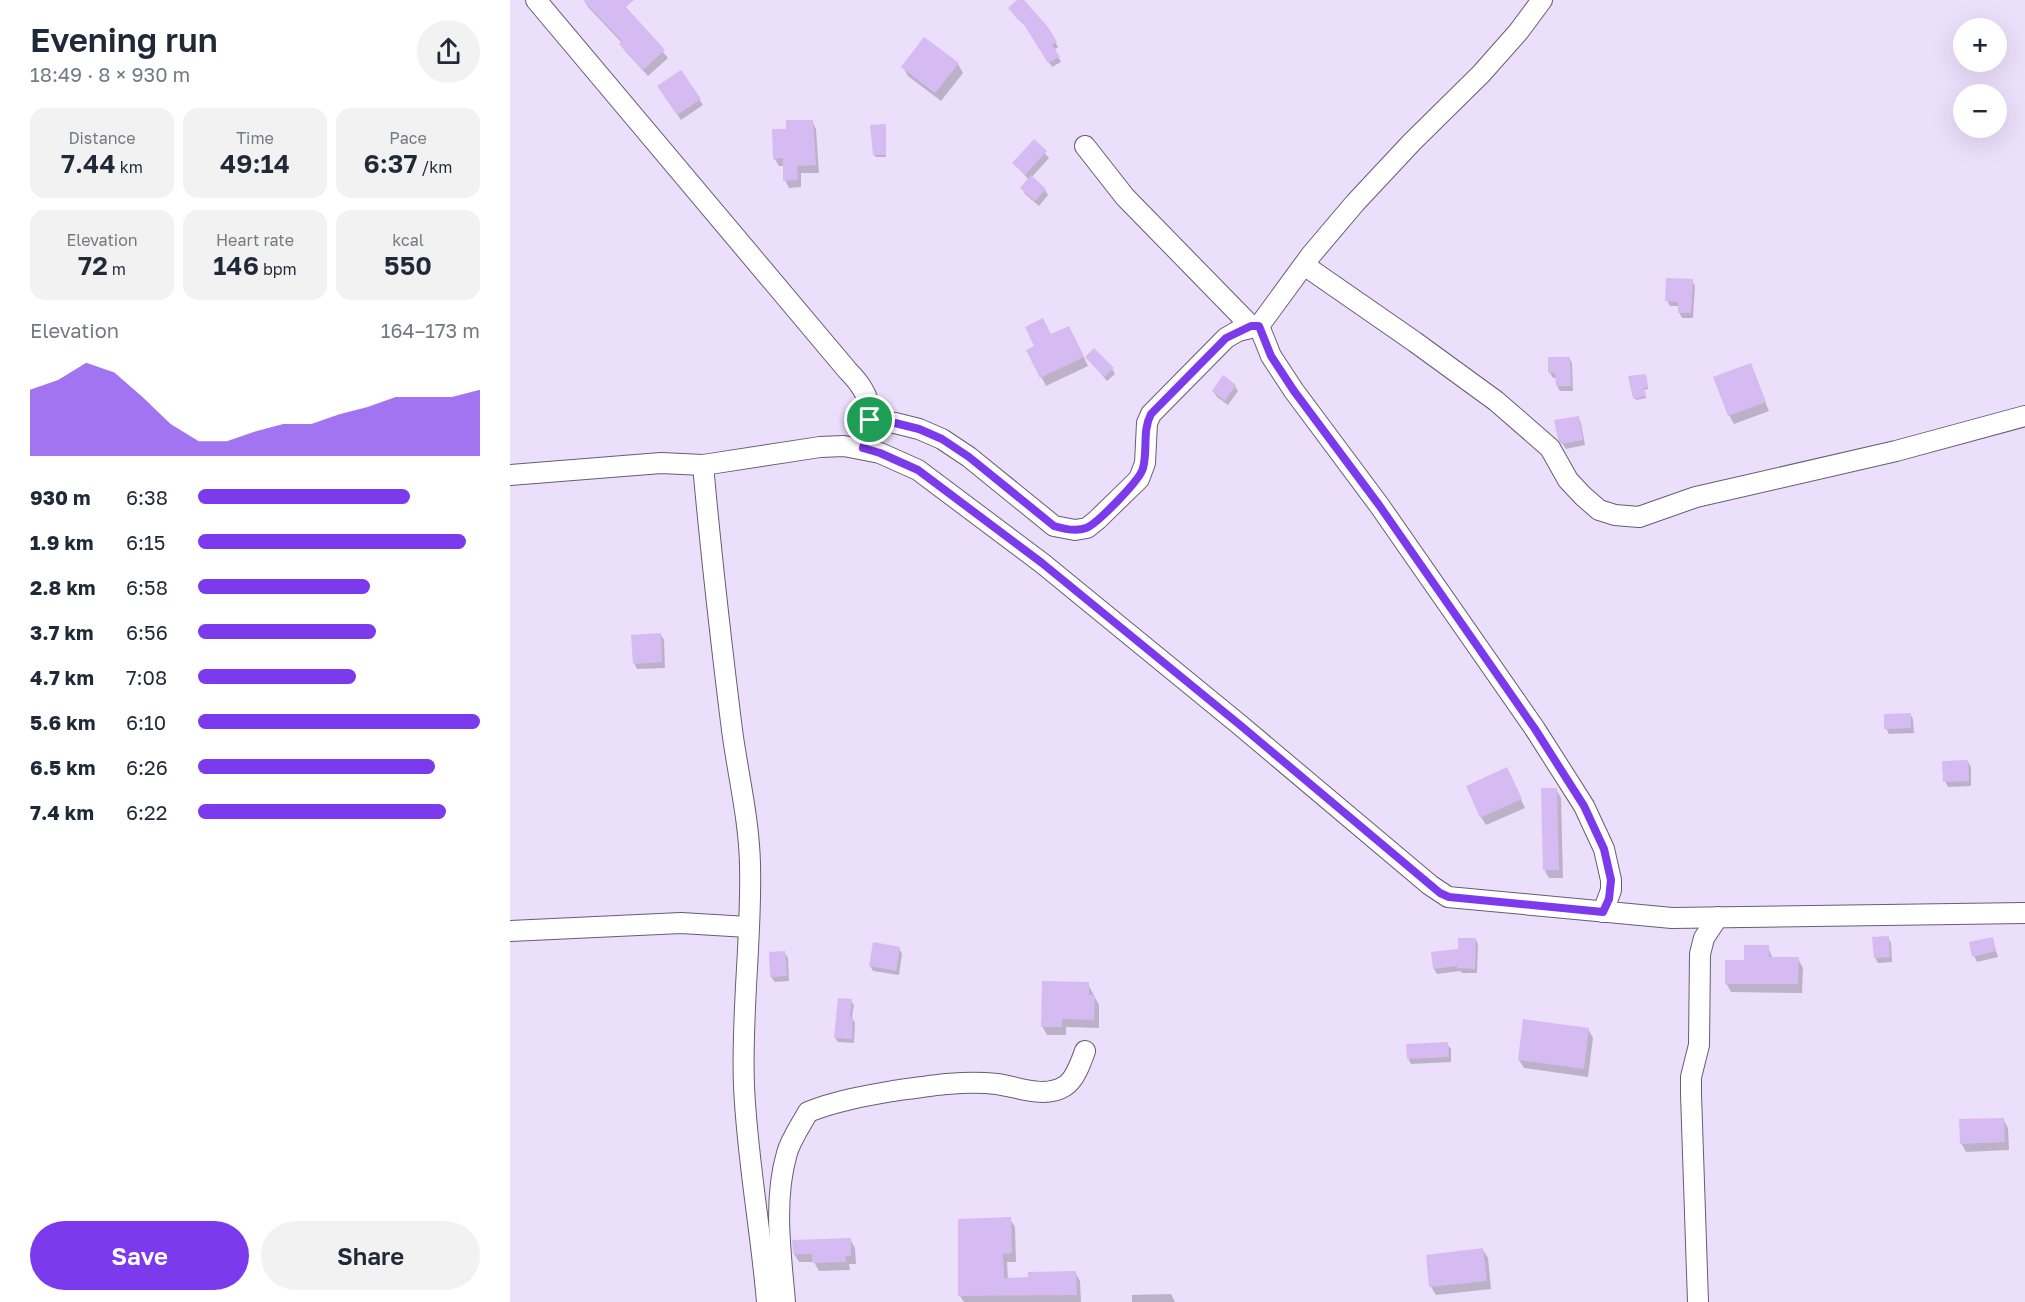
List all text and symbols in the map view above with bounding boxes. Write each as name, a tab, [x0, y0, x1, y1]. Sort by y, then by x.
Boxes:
map controls	[1953, 18, 2007, 138]
button: +	[1953, 18, 2007, 72]
text: Evening run	[30, 20, 218, 59]
button: share	[417, 20, 480, 83]
text: 18:49 · 8 × 930 m	[30, 62, 190, 86]
button: −	[1953, 84, 2007, 138]
text: Distance	[68, 128, 136, 148]
text: Time	[236, 128, 274, 148]
text: Pace	[389, 128, 427, 148]
text: 7.44	[61, 148, 116, 179]
text: 49:14	[220, 148, 290, 179]
text: 6:37	[364, 148, 418, 179]
text: km	[116, 157, 143, 177]
text: /km	[418, 157, 452, 177]
text: Elevation	[66, 230, 138, 250]
text: Heart rate	[216, 230, 294, 250]
text: kcal	[392, 230, 424, 250]
text: 72	[78, 250, 108, 281]
text: 146	[213, 250, 259, 281]
text: 550	[384, 250, 432, 281]
text: m	[108, 259, 126, 279]
text: bpm	[259, 259, 297, 279]
text: Elevation	[30, 318, 119, 342]
text: 164–173 m	[381, 318, 480, 342]
pin	[844, 394, 895, 445]
icon: arrive	[853, 403, 886, 436]
text: 930 m	[30, 485, 90, 509]
text: 6:38	[126, 485, 168, 509]
text: 1.9 km	[30, 530, 94, 554]
text: 6:15	[126, 530, 165, 554]
text: 2.8 km	[30, 575, 96, 599]
text: 6:58	[126, 575, 168, 599]
text: 3.7 km	[30, 620, 94, 644]
text: 6:56	[126, 620, 168, 644]
text: 4.7 km	[30, 665, 94, 689]
text: 7:08	[126, 665, 167, 689]
text: 5.6 km	[30, 710, 95, 734]
text: 6:10	[126, 710, 166, 734]
text: 6.5 km	[30, 755, 95, 779]
text: 6:26	[126, 755, 168, 779]
text: 7.4 km	[30, 800, 94, 824]
text: 6:22	[126, 800, 167, 824]
button: Save	[30, 1221, 249, 1290]
button: Share	[261, 1221, 480, 1290]

